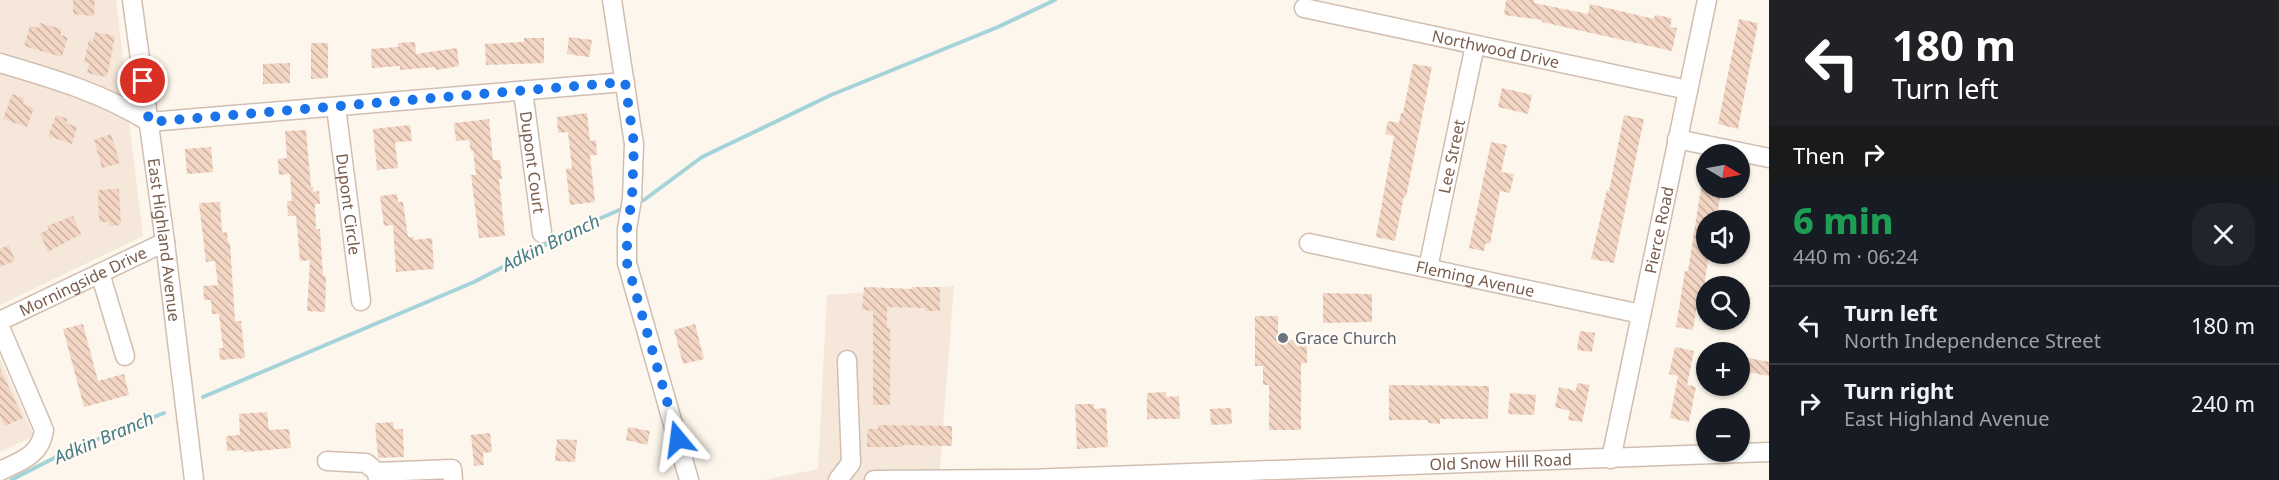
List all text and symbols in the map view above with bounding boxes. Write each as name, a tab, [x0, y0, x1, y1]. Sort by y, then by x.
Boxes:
text: 180 m	[1892, 16, 2016, 73]
icon: left	[1793, 24, 1871, 102]
street label: Northwood Drive	[1430, 25, 1561, 73]
pin	[117, 55, 168, 106]
icon: arrive	[126, 64, 159, 97]
text: Turn left	[1892, 70, 1998, 107]
street label: Dupont Court	[515, 110, 550, 215]
street label: Lee Street	[1433, 117, 1470, 196]
icon: right	[1857, 138, 1890, 171]
text: Then	[1793, 140, 1845, 170]
north arrow	[1696, 144, 1750, 198]
map controls	[1696, 144, 1750, 462]
street label: Dupont Circle	[331, 152, 366, 256]
street label: East Highland Avenue	[143, 157, 186, 323]
street label: Pierce Road	[1639, 184, 1679, 276]
text: 6 min	[1793, 196, 1894, 245]
button: close	[2192, 203, 2255, 266]
water label: Adkin Branch	[496, 208, 603, 277]
button: sound	[1696, 210, 1750, 264]
street label: Morningside Drive	[16, 241, 150, 321]
text: 440 m · 06:24	[1793, 243, 1918, 270]
street label: Fleming Avenue	[1414, 255, 1537, 302]
button: search	[1696, 276, 1750, 330]
text: Turn left	[1844, 297, 1938, 327]
icon: left	[1793, 309, 1826, 342]
text: 180 m	[2191, 310, 2255, 340]
place label: Grace Church	[1295, 327, 1397, 349]
text: North Independence Street	[1844, 327, 2101, 354]
marker: Grace Church	[1276, 331, 1290, 345]
button: +	[1696, 342, 1750, 396]
text: Turn right	[1844, 375, 1954, 405]
icon: right	[1793, 387, 1826, 420]
text: 240 m	[2191, 388, 2255, 418]
water label: Adkin Branch	[48, 405, 157, 470]
text: East Highland Avenue	[1844, 405, 2049, 432]
position arrow	[646, 407, 710, 471]
button: −	[1696, 408, 1750, 462]
street label: Old Snow Hill Road	[1429, 448, 1572, 475]

